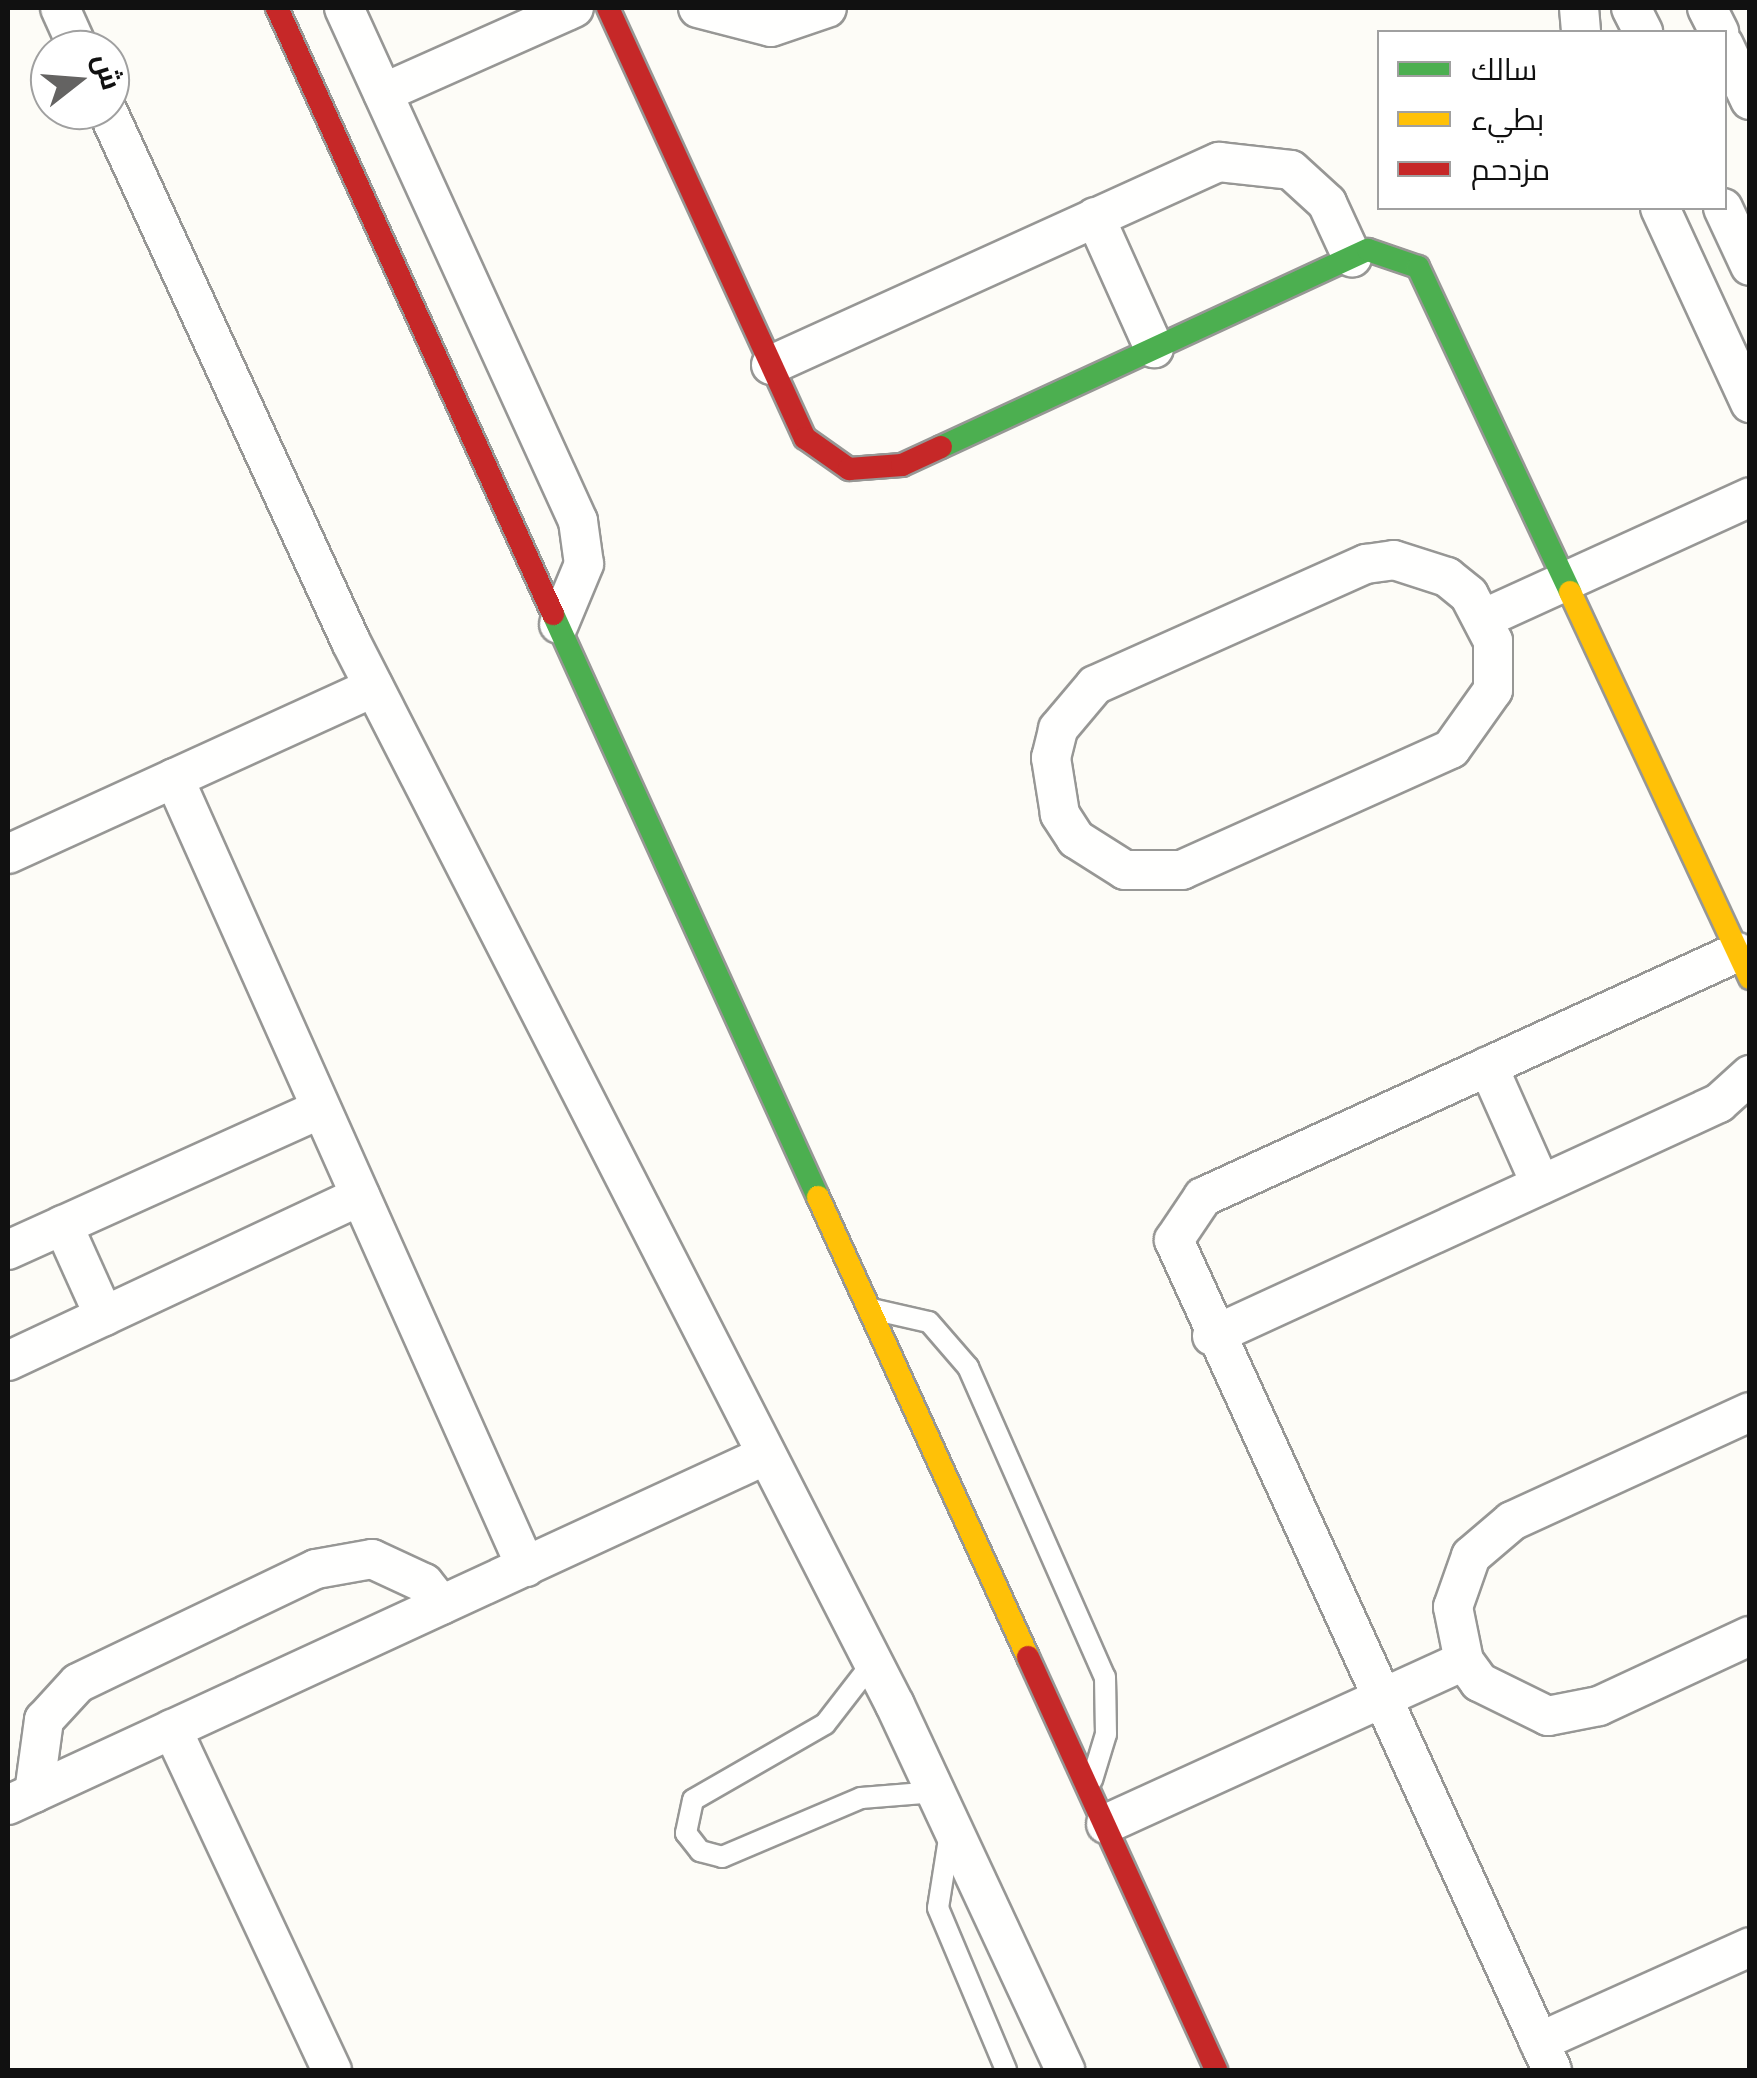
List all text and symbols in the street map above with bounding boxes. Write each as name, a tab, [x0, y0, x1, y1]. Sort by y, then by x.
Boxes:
north arrow	[30, 30, 130, 130]
legend	[1377, 30, 1727, 210]
text: ش	[85, 49, 129, 94]
text: سالك	[1471, 51, 1537, 88]
text: بطيء	[1471, 101, 1544, 138]
text: مزدحم	[1471, 151, 1550, 188]

